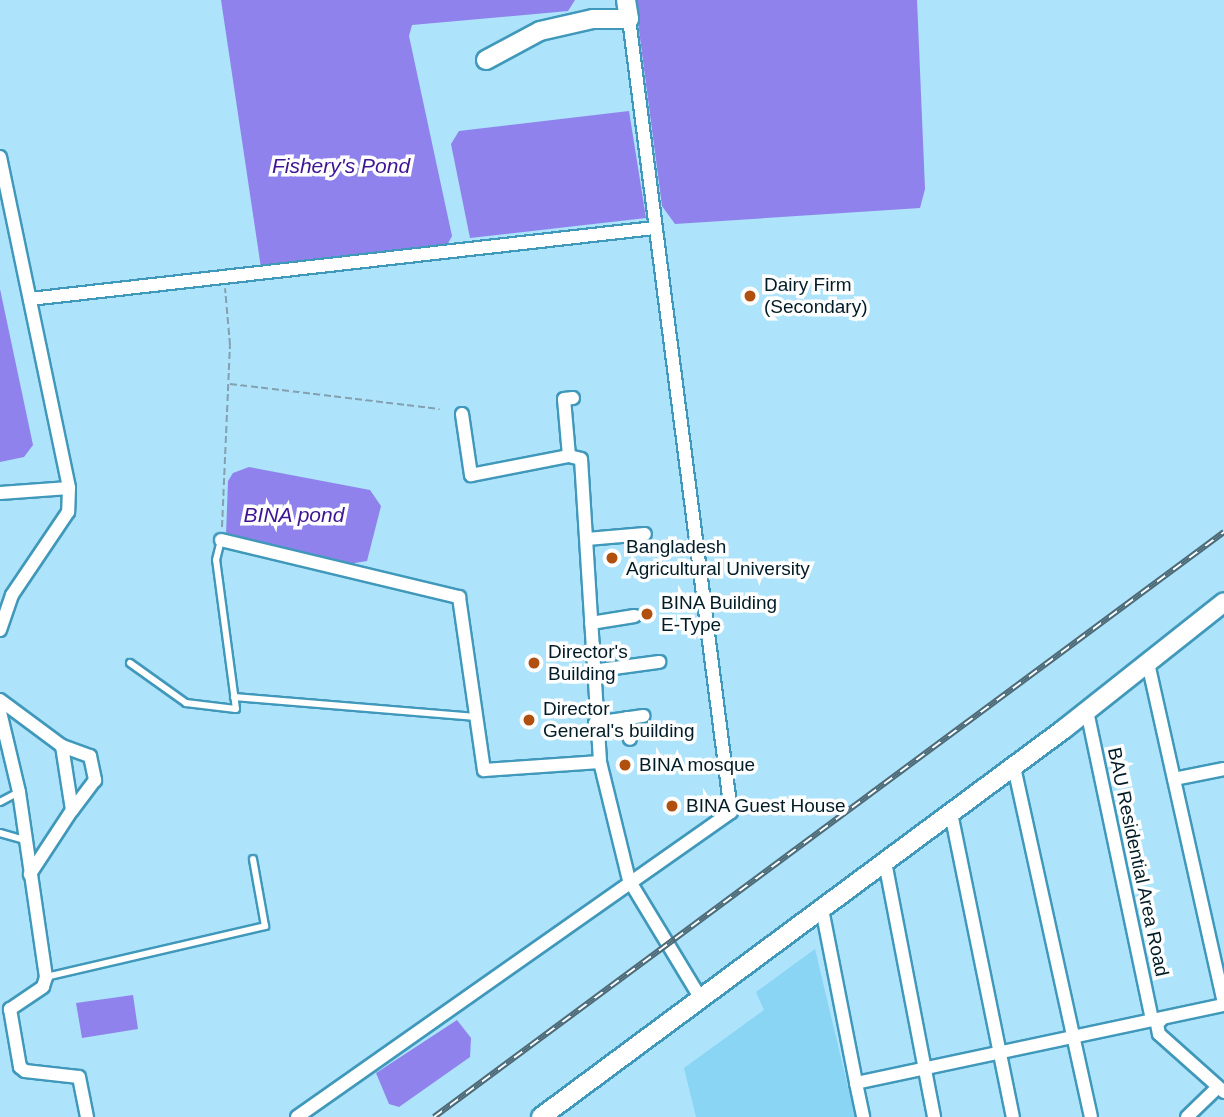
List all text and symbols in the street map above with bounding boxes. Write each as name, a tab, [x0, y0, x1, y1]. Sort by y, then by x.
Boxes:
water label: Fishery's Pond	[272, 153, 410, 179]
place label: Dairy Firm (Secondary)	[764, 274, 867, 318]
marker: Dairy Firm (Secondary)	[742, 288, 758, 304]
water label: BINA pond	[243, 502, 345, 528]
place label: Bangladesh Agricultural University	[626, 536, 810, 580]
marker: Bangladesh Agricultural University	[604, 550, 620, 566]
place label: BINA Building E-Type	[661, 592, 778, 636]
marker: BINA Building E-Type	[639, 606, 655, 622]
place label: Director's Building	[548, 641, 628, 685]
marker: Director's Building	[526, 655, 542, 671]
place label: Director General's building	[543, 698, 694, 742]
marker: Director General's building	[521, 712, 537, 728]
street label: BAU Residential Area Road	[1102, 745, 1174, 979]
place label: BINA mosque	[639, 754, 756, 776]
marker: BINA mosque	[617, 757, 633, 773]
place label: BINA Guest House	[686, 795, 847, 817]
marker: BINA Guest House	[664, 798, 680, 814]

